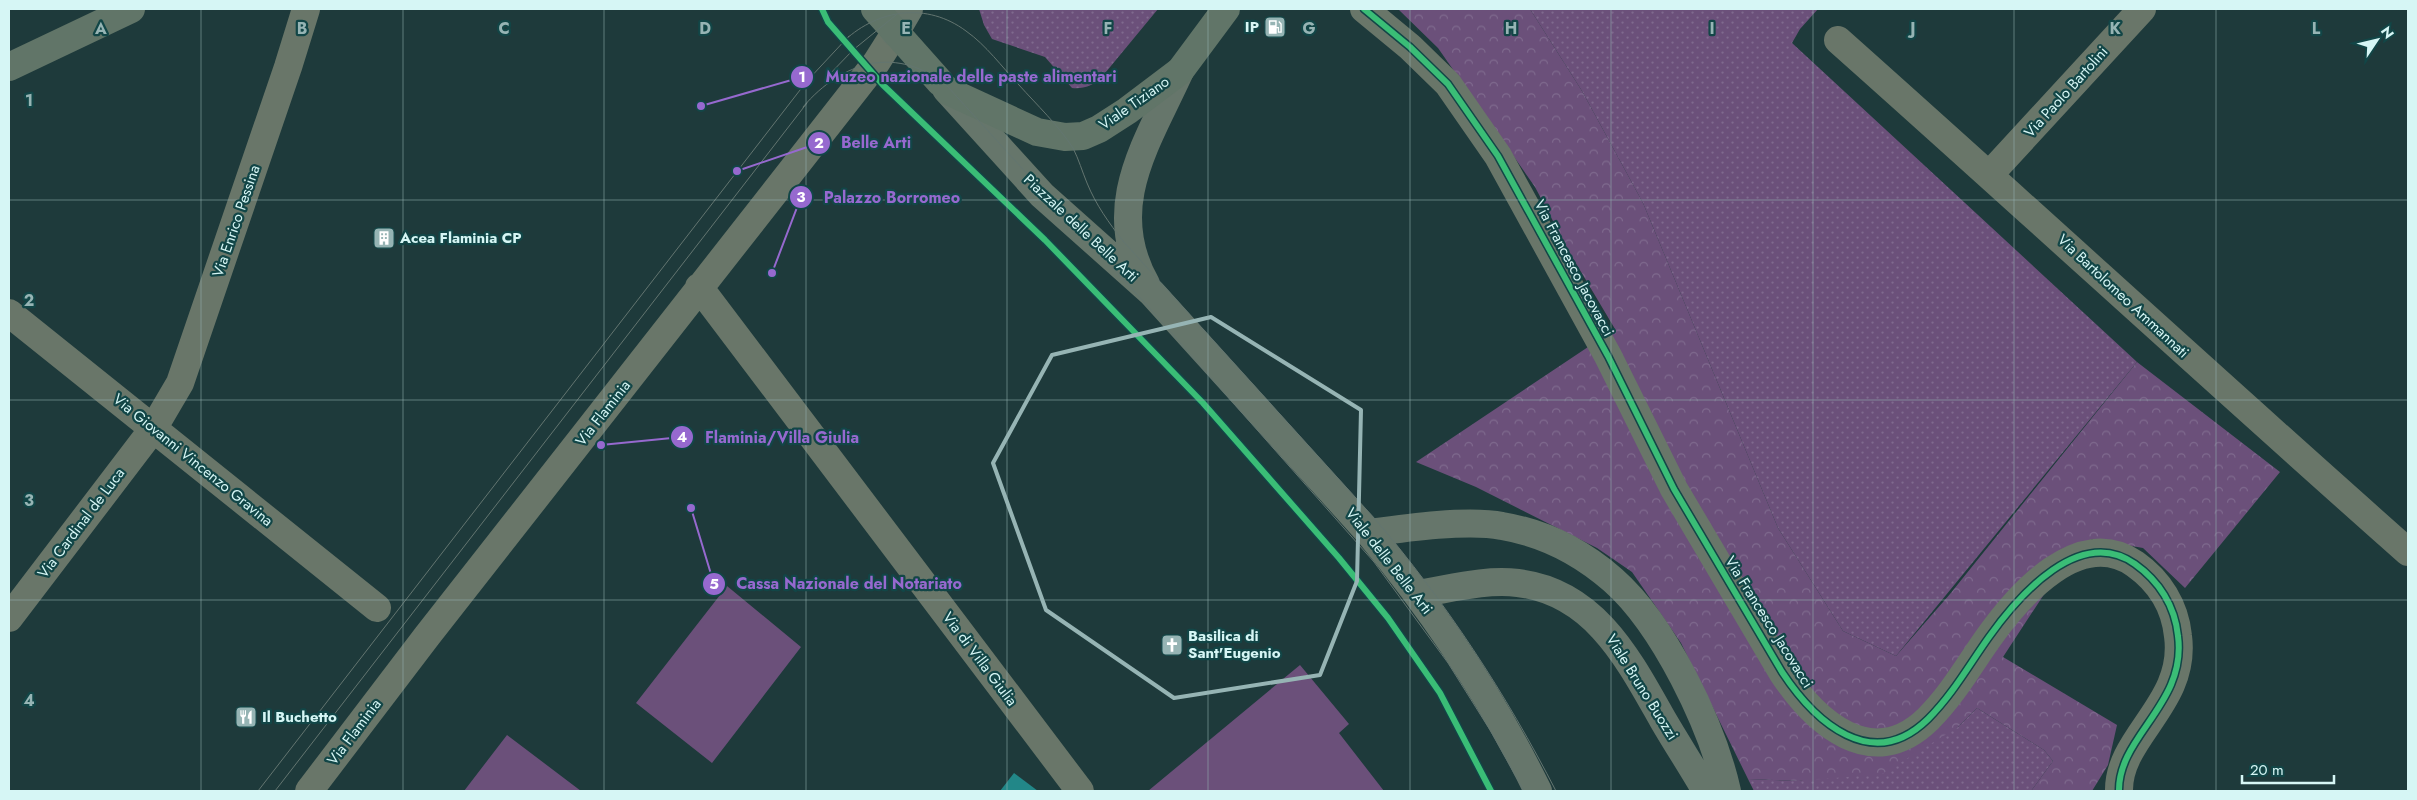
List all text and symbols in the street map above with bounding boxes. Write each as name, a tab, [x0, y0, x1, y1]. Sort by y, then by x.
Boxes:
fuel station icon: IP	[1263, 15, 1287, 39]
north arrow	[2352, 15, 2402, 65]
place label: IP	[1245, 16, 1259, 38]
text: A	[94, 17, 107, 40]
text: B	[297, 17, 307, 40]
text: C	[498, 17, 510, 40]
text: D	[699, 17, 711, 40]
text: E	[901, 17, 911, 40]
text: F	[1104, 17, 1112, 40]
text: G	[1302, 17, 1316, 40]
text: H	[1505, 17, 1517, 40]
text: I	[1709, 17, 1715, 40]
text: J	[1907, 17, 1916, 40]
text: K	[2109, 17, 2121, 40]
text: L	[2312, 17, 2321, 40]
text: N	[2376, 22, 2399, 43]
street label: Via Paolo Bartolini	[2019, 41, 2113, 143]
callout: Muzeo nazionale delle paste alimentari	[790, 61, 1126, 92]
text: Muzeo nazionale delle paste alimentari	[825, 65, 1117, 88]
text: 1	[798, 66, 806, 88]
street label: Viale Tiziano	[1094, 71, 1174, 135]
text: 1	[25, 89, 33, 112]
callout: Belle Arti	[806, 127, 921, 158]
text: Belle Arti	[841, 131, 911, 154]
text: 2	[814, 132, 824, 154]
street label: Via Enrico Pessina	[207, 162, 265, 280]
street label: Piazzale delle Belle Arti	[1019, 169, 1143, 287]
callout: Palazzo Borromeo	[788, 182, 970, 213]
text: 3	[796, 186, 806, 208]
text: Palazzo Borromeo	[824, 186, 960, 209]
street label: Via Francesco Jacovacci	[1529, 196, 1619, 340]
building icon: Acea Flaminia CP	[372, 226, 396, 250]
place label: Acea Flaminia CP	[399, 227, 522, 249]
street label: Via Bartolomeo Ammannati	[2052, 229, 2194, 363]
text: 2	[24, 289, 34, 312]
street label: Via Flaminia	[570, 375, 636, 451]
street label: Via Giovanni Vincenzo Gravina	[108, 388, 278, 532]
callout: Flaminia/Villa Giulia	[670, 422, 869, 453]
text: 4	[677, 426, 687, 448]
text: Flaminia/Villa Giulia	[705, 426, 859, 449]
street label: Via Cardinal de Luca	[32, 463, 130, 583]
text: 3	[24, 489, 34, 512]
street label: Viale delle Belle Arti	[1340, 503, 1438, 619]
street label: Via Francesco Jacovacci	[1719, 552, 1819, 692]
callout: Cassa Nazionale del Notariato	[701, 568, 972, 599]
text: Cassa Nazionale del Notariato	[736, 572, 962, 595]
text: 5	[709, 573, 719, 595]
street label: Via di Villa Giulia	[937, 607, 1023, 711]
place label: Basilica di Sant'Eugenio	[1188, 625, 1281, 664]
street label: Viale Bruno Buozzi	[1601, 630, 1683, 744]
church icon: Basilica di Sant'Eugenio	[1160, 633, 1184, 657]
text: 4	[23, 689, 35, 712]
street label: Via Flaminia	[322, 694, 386, 770]
restaurant icon: Il Buchetto	[234, 705, 258, 729]
place label: Il Buchetto	[262, 706, 337, 728]
scale bar	[2242, 752, 2334, 784]
text: 20 m	[2250, 759, 2284, 781]

